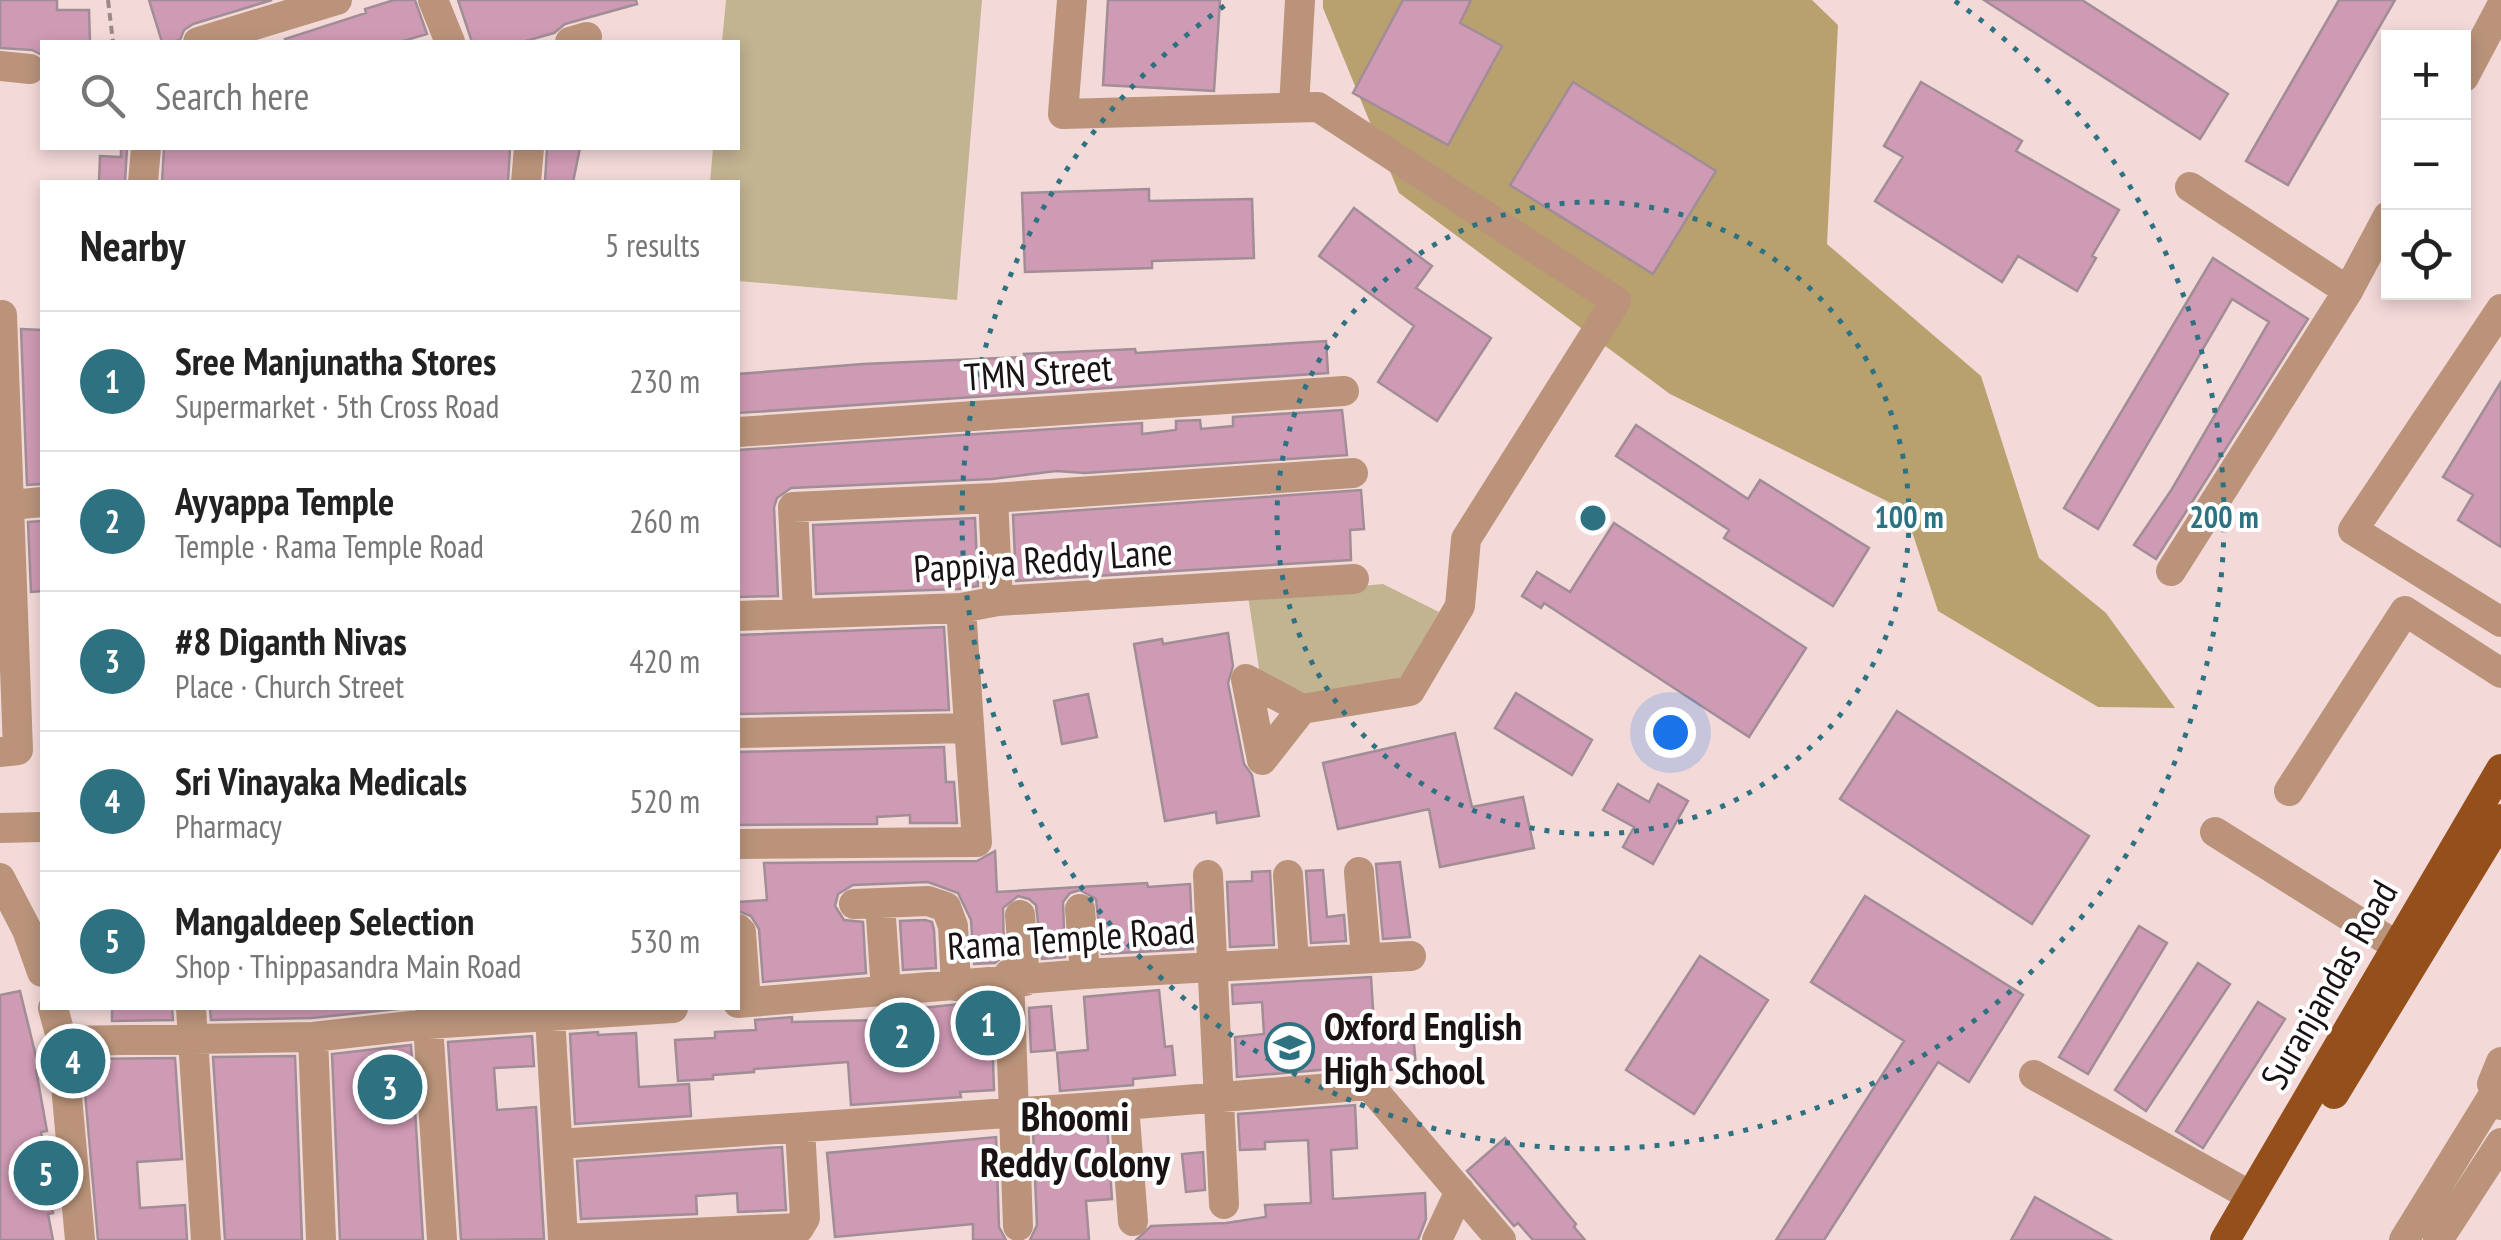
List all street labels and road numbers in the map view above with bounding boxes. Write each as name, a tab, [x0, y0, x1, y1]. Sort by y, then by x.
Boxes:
street label: TMN Street	[962, 341, 1114, 401]
street label: Pappiya Reddy Lane	[912, 526, 1174, 592]
street label: Suranjandas Road	[2249, 871, 2407, 1097]
street label: Rama Temple Road	[946, 904, 1196, 970]

